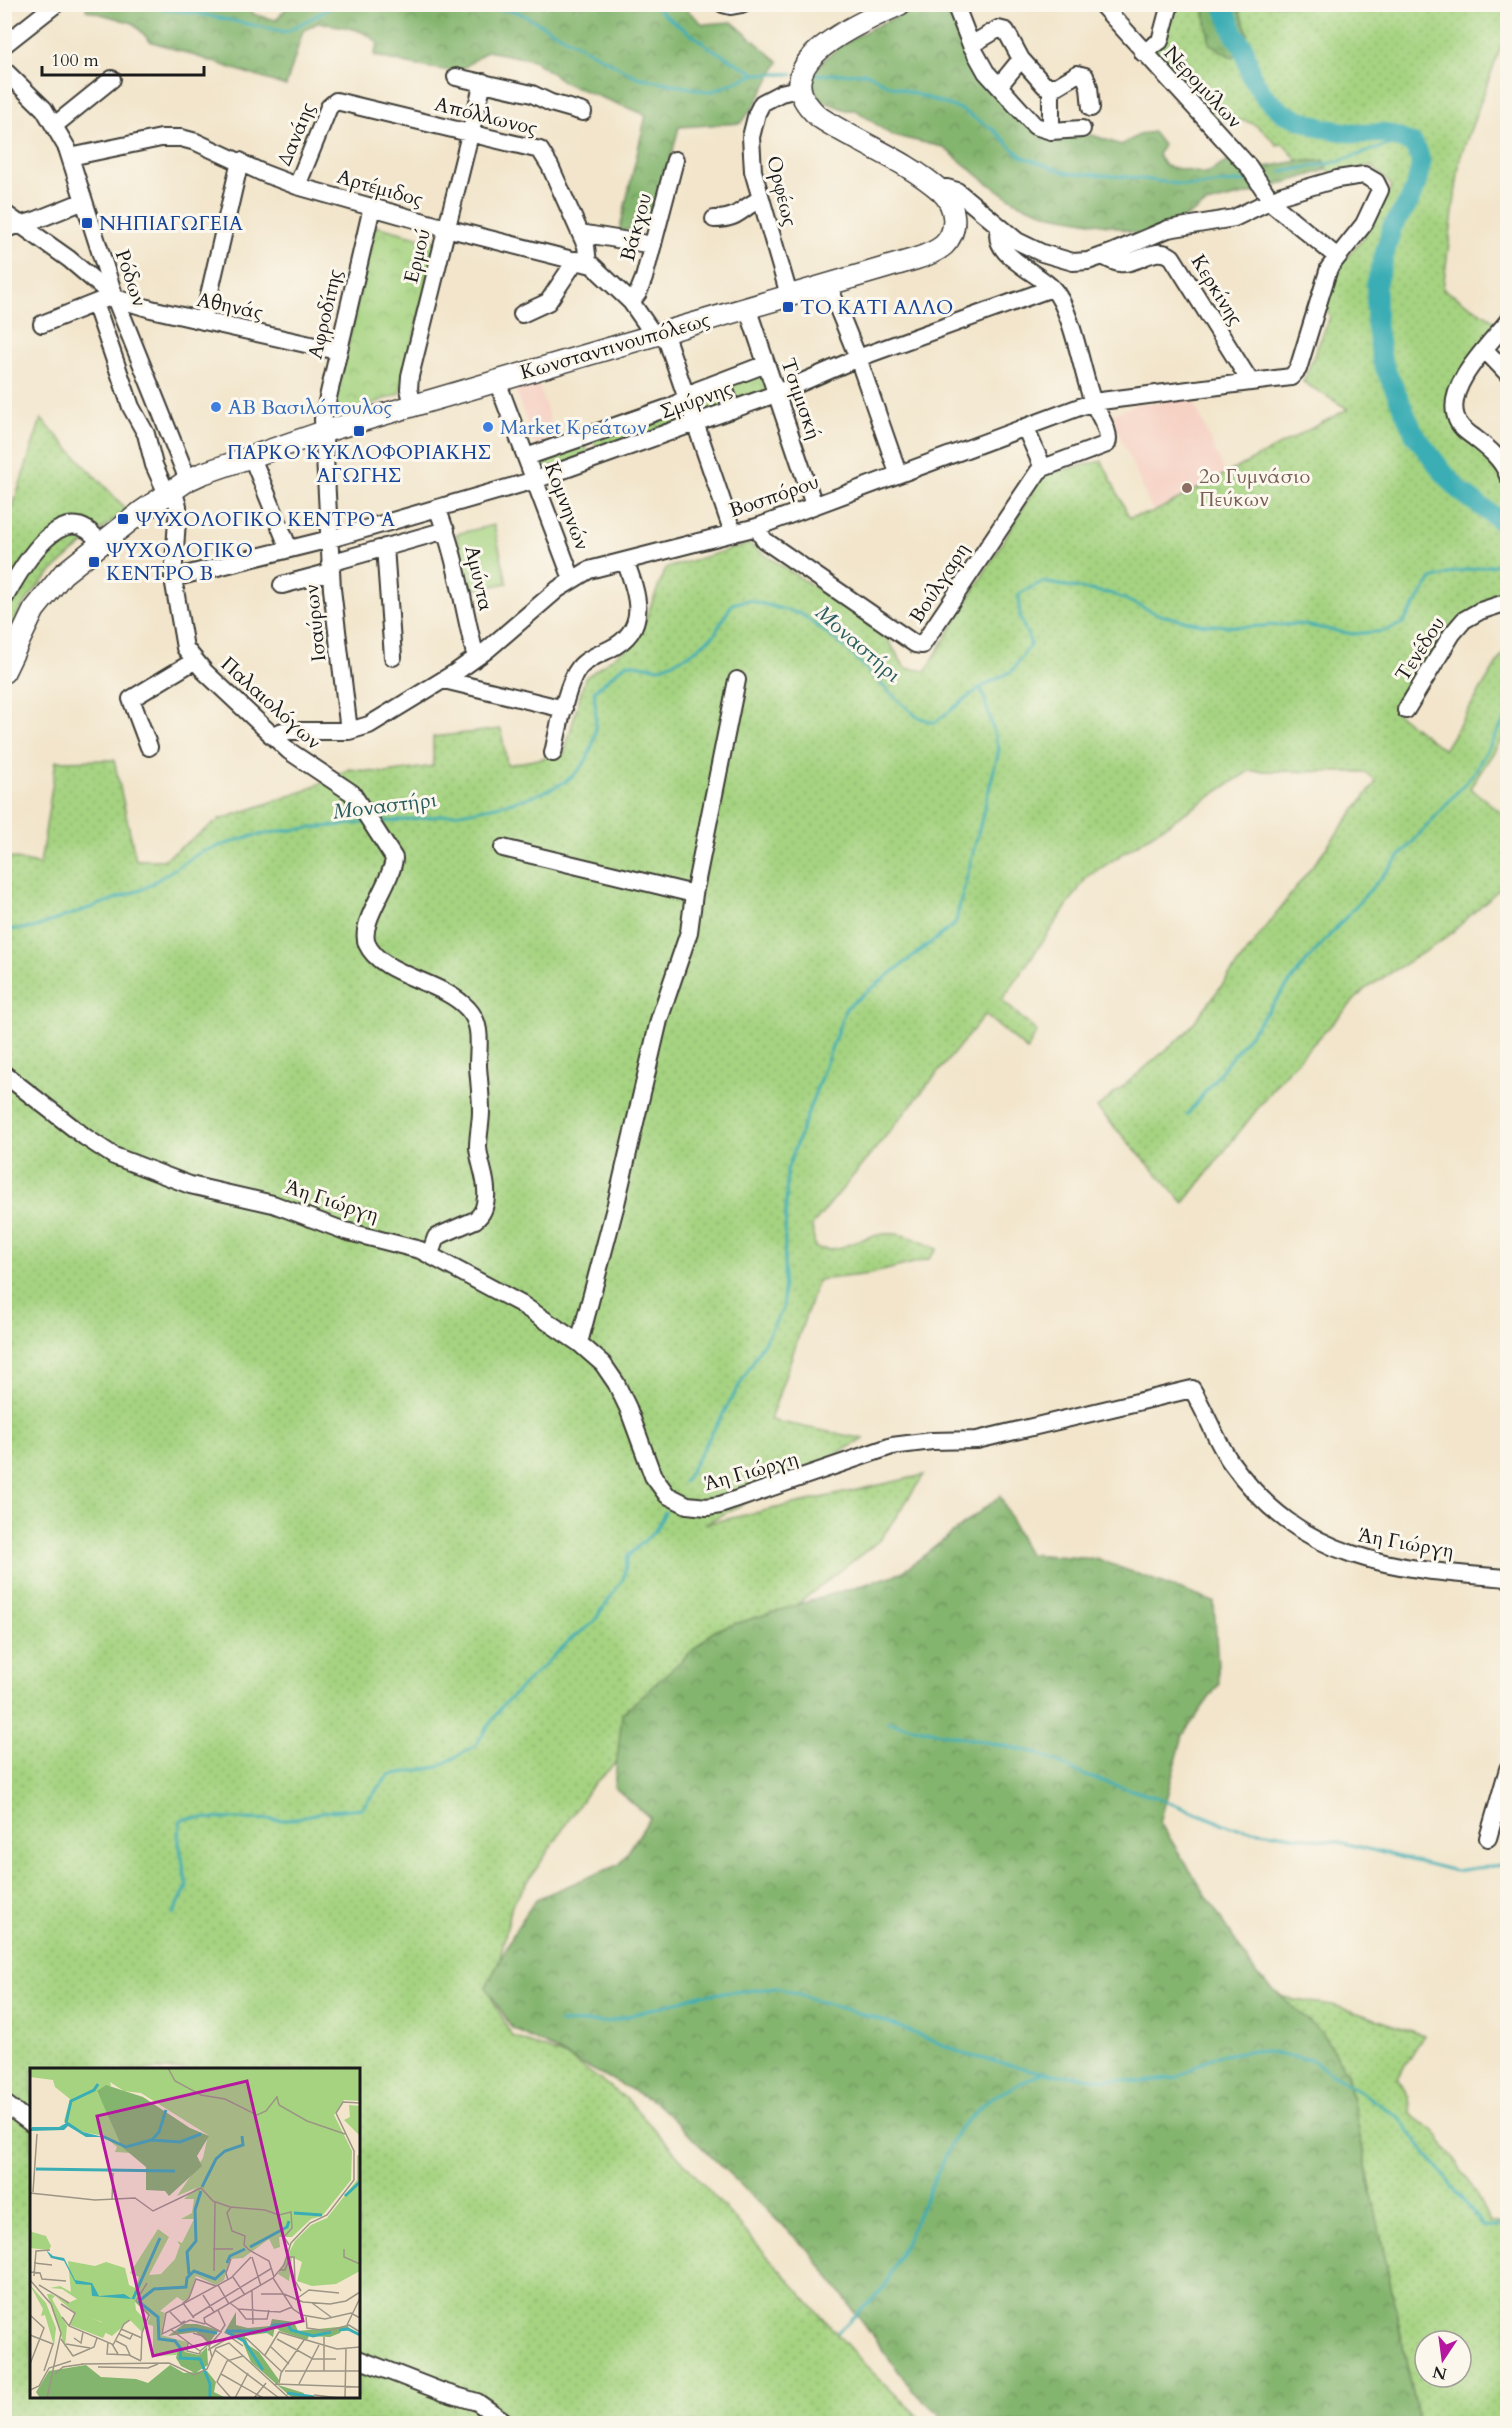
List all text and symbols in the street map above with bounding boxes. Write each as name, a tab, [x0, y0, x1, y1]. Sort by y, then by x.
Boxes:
scale bar	[42, 39, 204, 77]
street label: Νερομύλων	[1158, 40, 1248, 134]
text: 100 m	[51, 48, 99, 73]
street label: Απόλλωνος	[432, 90, 540, 142]
street label: Δανάης	[271, 98, 321, 170]
street label: Ορφέως	[760, 153, 804, 230]
street label: Αρτέμιδος	[334, 163, 427, 213]
street label: Βάκχου	[614, 190, 658, 264]
place label: ΝΗΠΙΑΓΩΓΕΙΑ	[99, 210, 244, 237]
marker: ΝΗΠΙΑΓΩΓΕΙΑ	[80, 216, 94, 230]
street label: Ερμού	[397, 226, 437, 286]
street label: Ρόδων	[109, 246, 153, 310]
street label: Κερκίνης	[1185, 249, 1250, 331]
street label: Αφροδίτης	[302, 266, 349, 362]
street label: Αθηνάς	[194, 286, 266, 326]
place label: ΤΟ ΚΑΤΙ ΑΛΛΟ	[800, 294, 953, 321]
marker: ΤΟ ΚΑΤΙ ΑΛΛΟ	[781, 300, 795, 314]
street label: Κωνσταντινουπόλεως	[517, 306, 713, 386]
street label: Τσιμισκή	[774, 354, 828, 444]
street label: Σμύρνης	[656, 374, 736, 425]
place label: ΑΒ Βασιλόπουλος	[228, 394, 392, 421]
marker: ΑΒ Βασιλόπουλος	[209, 400, 223, 414]
place label: Market Κρεάτων	[500, 414, 647, 441]
marker: Market Κρεάτων	[481, 420, 495, 434]
marker: ΠΑΡΚΟ ΚΥΚΛΟΦΟΡΙΑΚΗΣ ΑΓΩΓΗΣ	[352, 424, 366, 438]
place label: ΠΑΡΚΟ ΚΥΚΛΟΦΟΡΙΑΚΗΣ ΑΓΩΓΗΣ	[227, 439, 491, 489]
street label: Κομνηνών	[538, 458, 596, 554]
place label: 2ο Γυμνάσιο Πεύκων	[1199, 463, 1310, 513]
street label: Βοσπόρου	[726, 468, 822, 524]
marker: 2ο Γυμνάσιο Πεύκων	[1180, 481, 1194, 495]
place label: ΨΥΧΟΛΟΓΙΚΟ ΚΕΝΤΡΟ A	[135, 506, 396, 533]
marker: ΨΥΧΟΛΟΓΙΚΟ ΚΕΝΤΡΟ A	[116, 512, 130, 526]
place label: ΨΥΧΟΛΟΓΙΚΟ ΚΕΝΤΡΟ B	[106, 537, 253, 587]
street label: Βούλγαρη	[903, 538, 975, 628]
street label: Αμύντα	[458, 543, 500, 613]
marker: ΨΥΧΟΛΟΓΙΚΟ ΚΕΝΤΡΟ B	[87, 555, 101, 569]
street label: Ισαύρων	[298, 583, 332, 663]
water label: Μοναστήρι	[809, 599, 907, 690]
street label: Τενέδου	[1389, 611, 1451, 687]
street label: Παλαιολόγων	[215, 651, 327, 755]
water label: Μοναστήρι	[331, 785, 439, 827]
street label: Άη Γιώργη	[282, 1173, 382, 1229]
street label: Άη Γιώργη	[701, 1445, 801, 1497]
street label: Άη Γιώργη	[1356, 1521, 1456, 1565]
inset map	[30, 2068, 360, 2398]
north arrow	[1413, 2329, 1473, 2389]
text: N	[1431, 2360, 1449, 2385]

